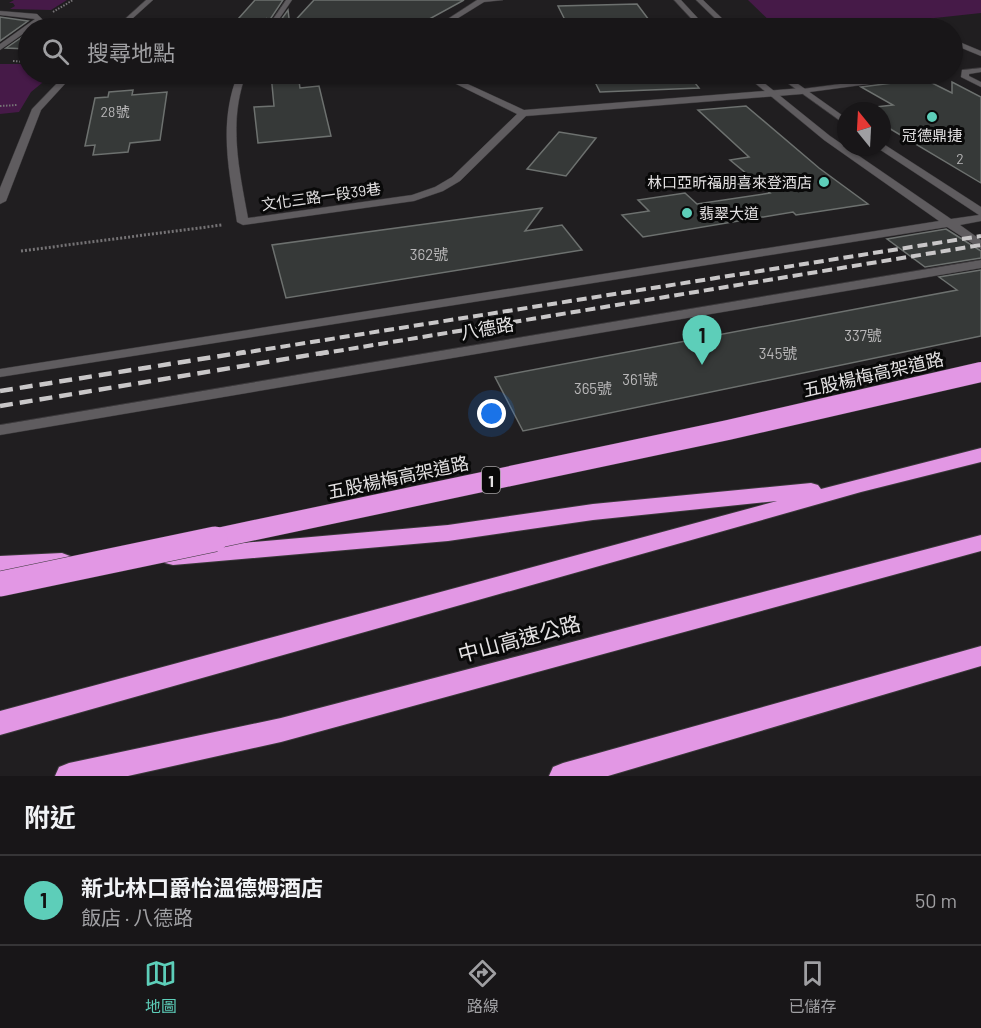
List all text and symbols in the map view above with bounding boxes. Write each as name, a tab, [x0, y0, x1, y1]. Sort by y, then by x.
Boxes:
search box	[18, 18, 963, 84]
icon: search	[39, 35, 72, 68]
text: 搜尋地點	[87, 39, 175, 65]
north arrow	[837, 102, 891, 156]
house number: 28號	[101, 103, 129, 120]
marker: 冠德鼎捷	[925, 110, 939, 124]
place label: 冠德鼎捷	[902, 126, 962, 144]
house number: 2	[956, 150, 964, 167]
place label: 林口亞昕福朋喜來登酒店	[647, 173, 812, 191]
marker: 林口亞昕福朋喜來登酒店	[817, 175, 831, 189]
street label: 文化三路一段39巷	[260, 179, 382, 213]
place label: 翡翠大道	[699, 204, 759, 222]
marker: 翡翠大道	[680, 206, 694, 220]
house number: 362號	[410, 245, 448, 263]
street label: 八德路	[459, 312, 515, 344]
pin: 1	[682, 316, 722, 365]
house number: 337號	[844, 326, 882, 344]
house number: 345號	[759, 344, 797, 362]
street label: 五股楊梅高架道路	[800, 347, 946, 401]
house number: 361號	[622, 370, 658, 388]
house number: 365號	[574, 379, 612, 397]
your location	[477, 399, 506, 428]
street label: 五股楊梅高架道路	[325, 451, 471, 503]
road number: 1	[482, 467, 500, 493]
street label: 中山高速公路	[455, 610, 583, 666]
text: 附近	[24, 801, 76, 832]
text: 新北林口爵怡溫德姆酒店	[81, 874, 323, 900]
text: 1	[40, 888, 47, 912]
text: 50 m	[915, 888, 957, 912]
text: 飯店 · 八德路	[81, 905, 193, 929]
tab: 地圖	[144, 957, 177, 1017]
tab: 路線	[466, 957, 499, 1017]
tab: 已儲存	[788, 957, 836, 1017]

